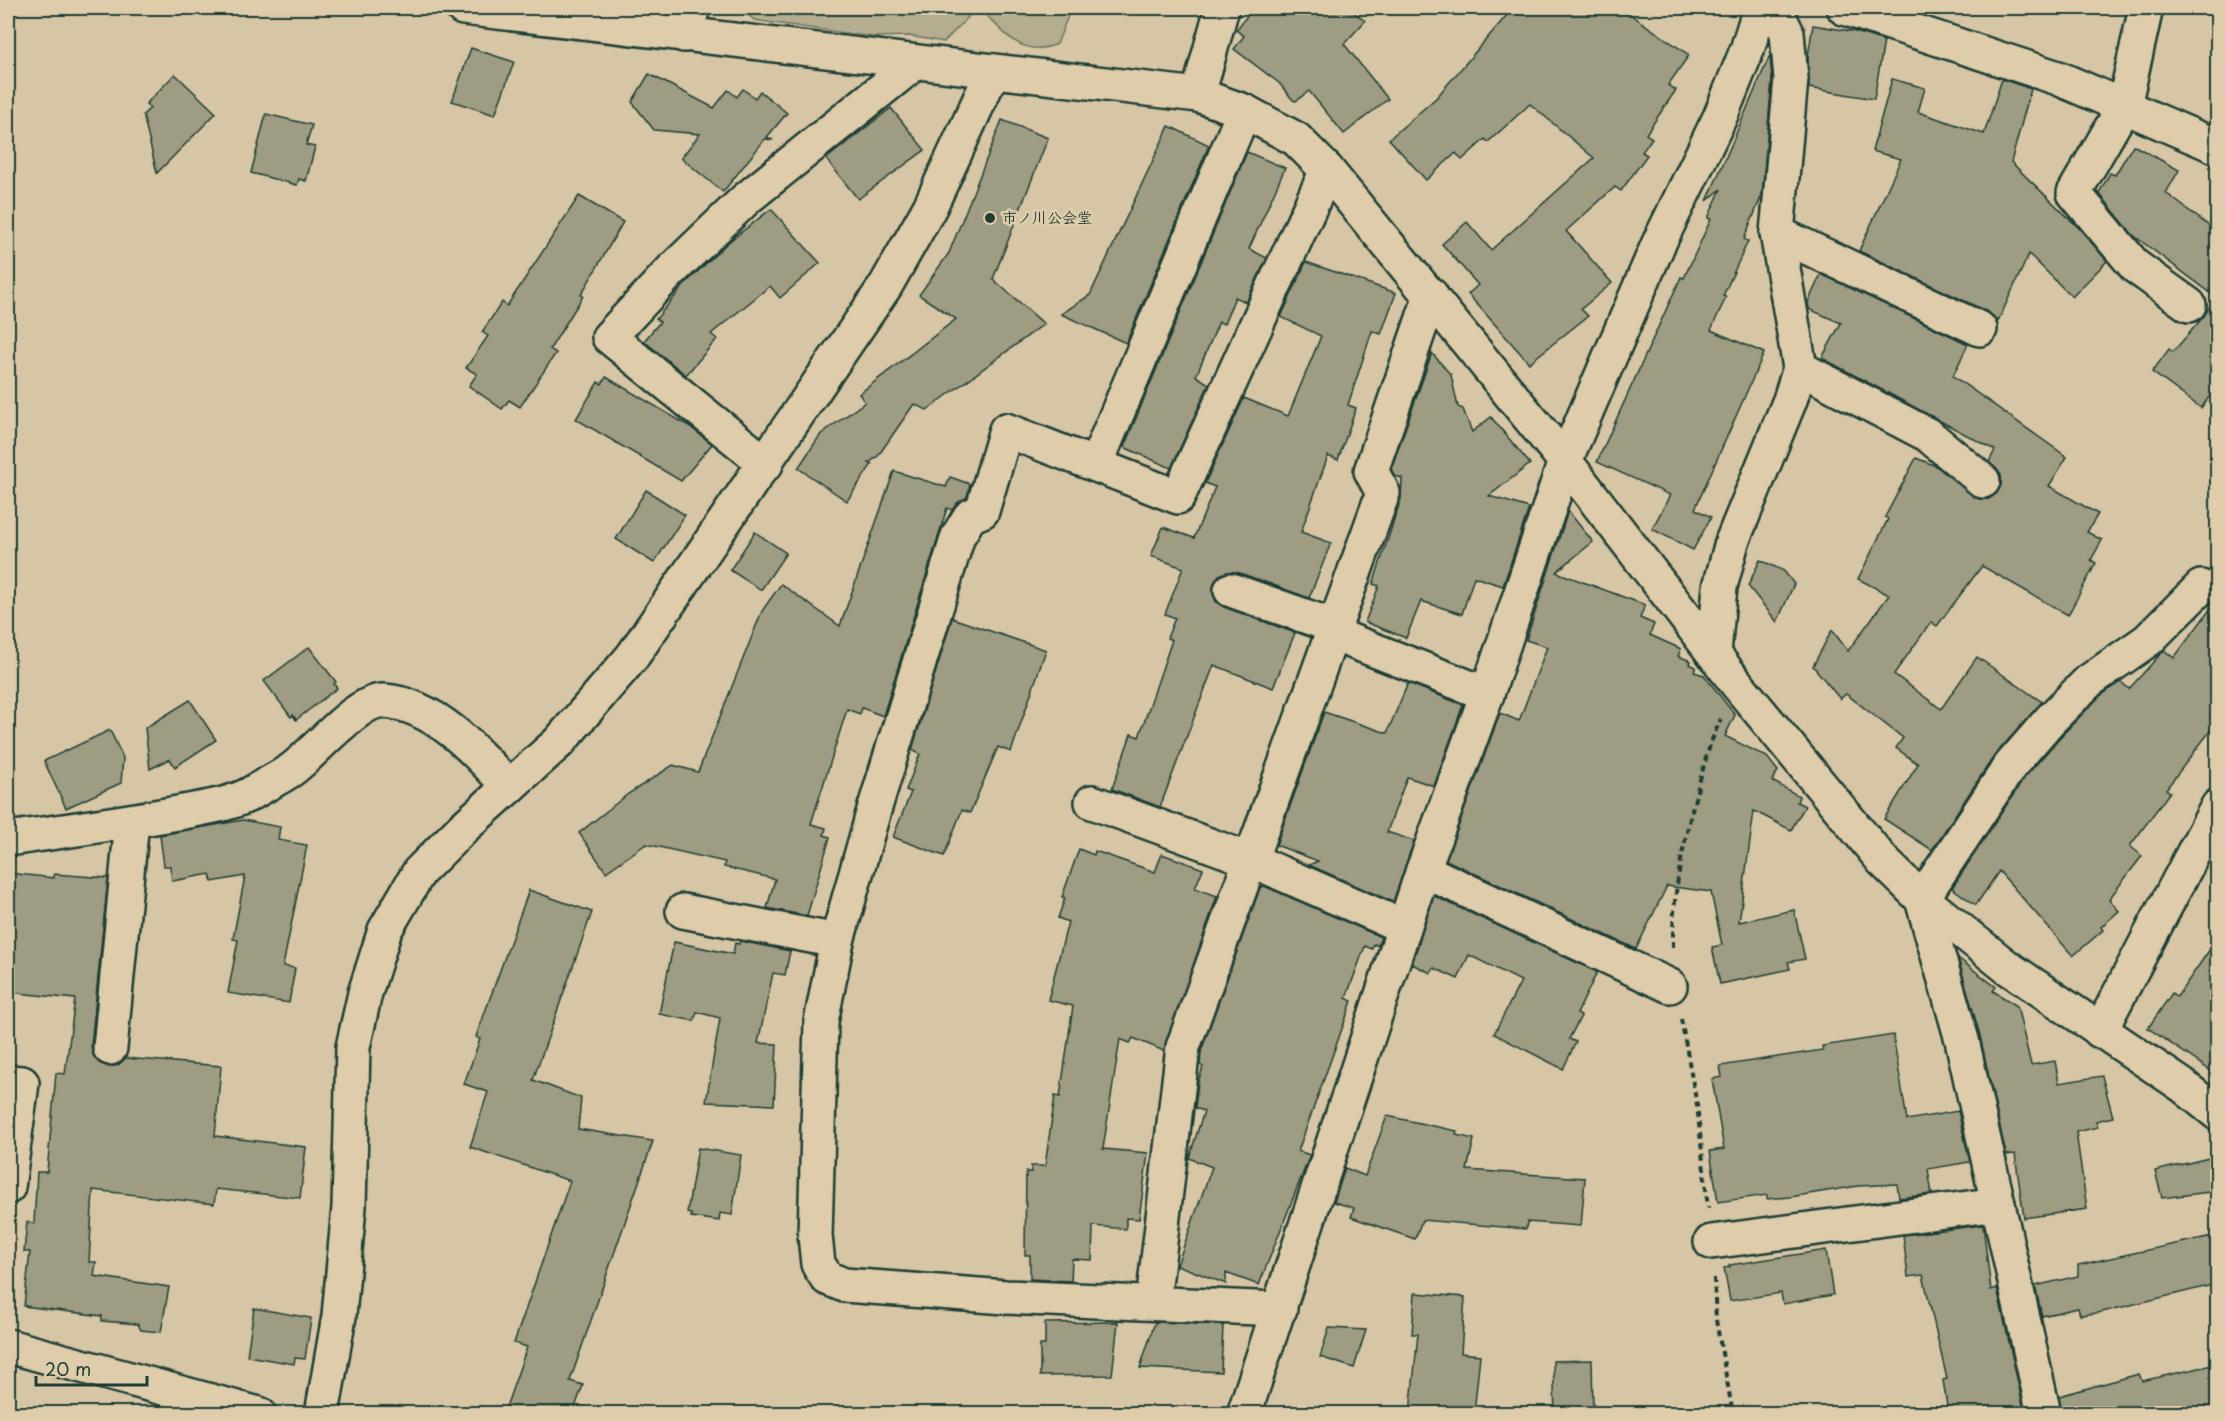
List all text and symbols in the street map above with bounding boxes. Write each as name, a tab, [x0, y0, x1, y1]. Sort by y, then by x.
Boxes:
place label: 市ノ川公会堂	[1002, 205, 1092, 228]
marker: 市ノ川公会堂	[983, 211, 997, 225]
scale bar	[36, 1349, 147, 1387]
text: 20 m	[45, 1355, 91, 1382]

